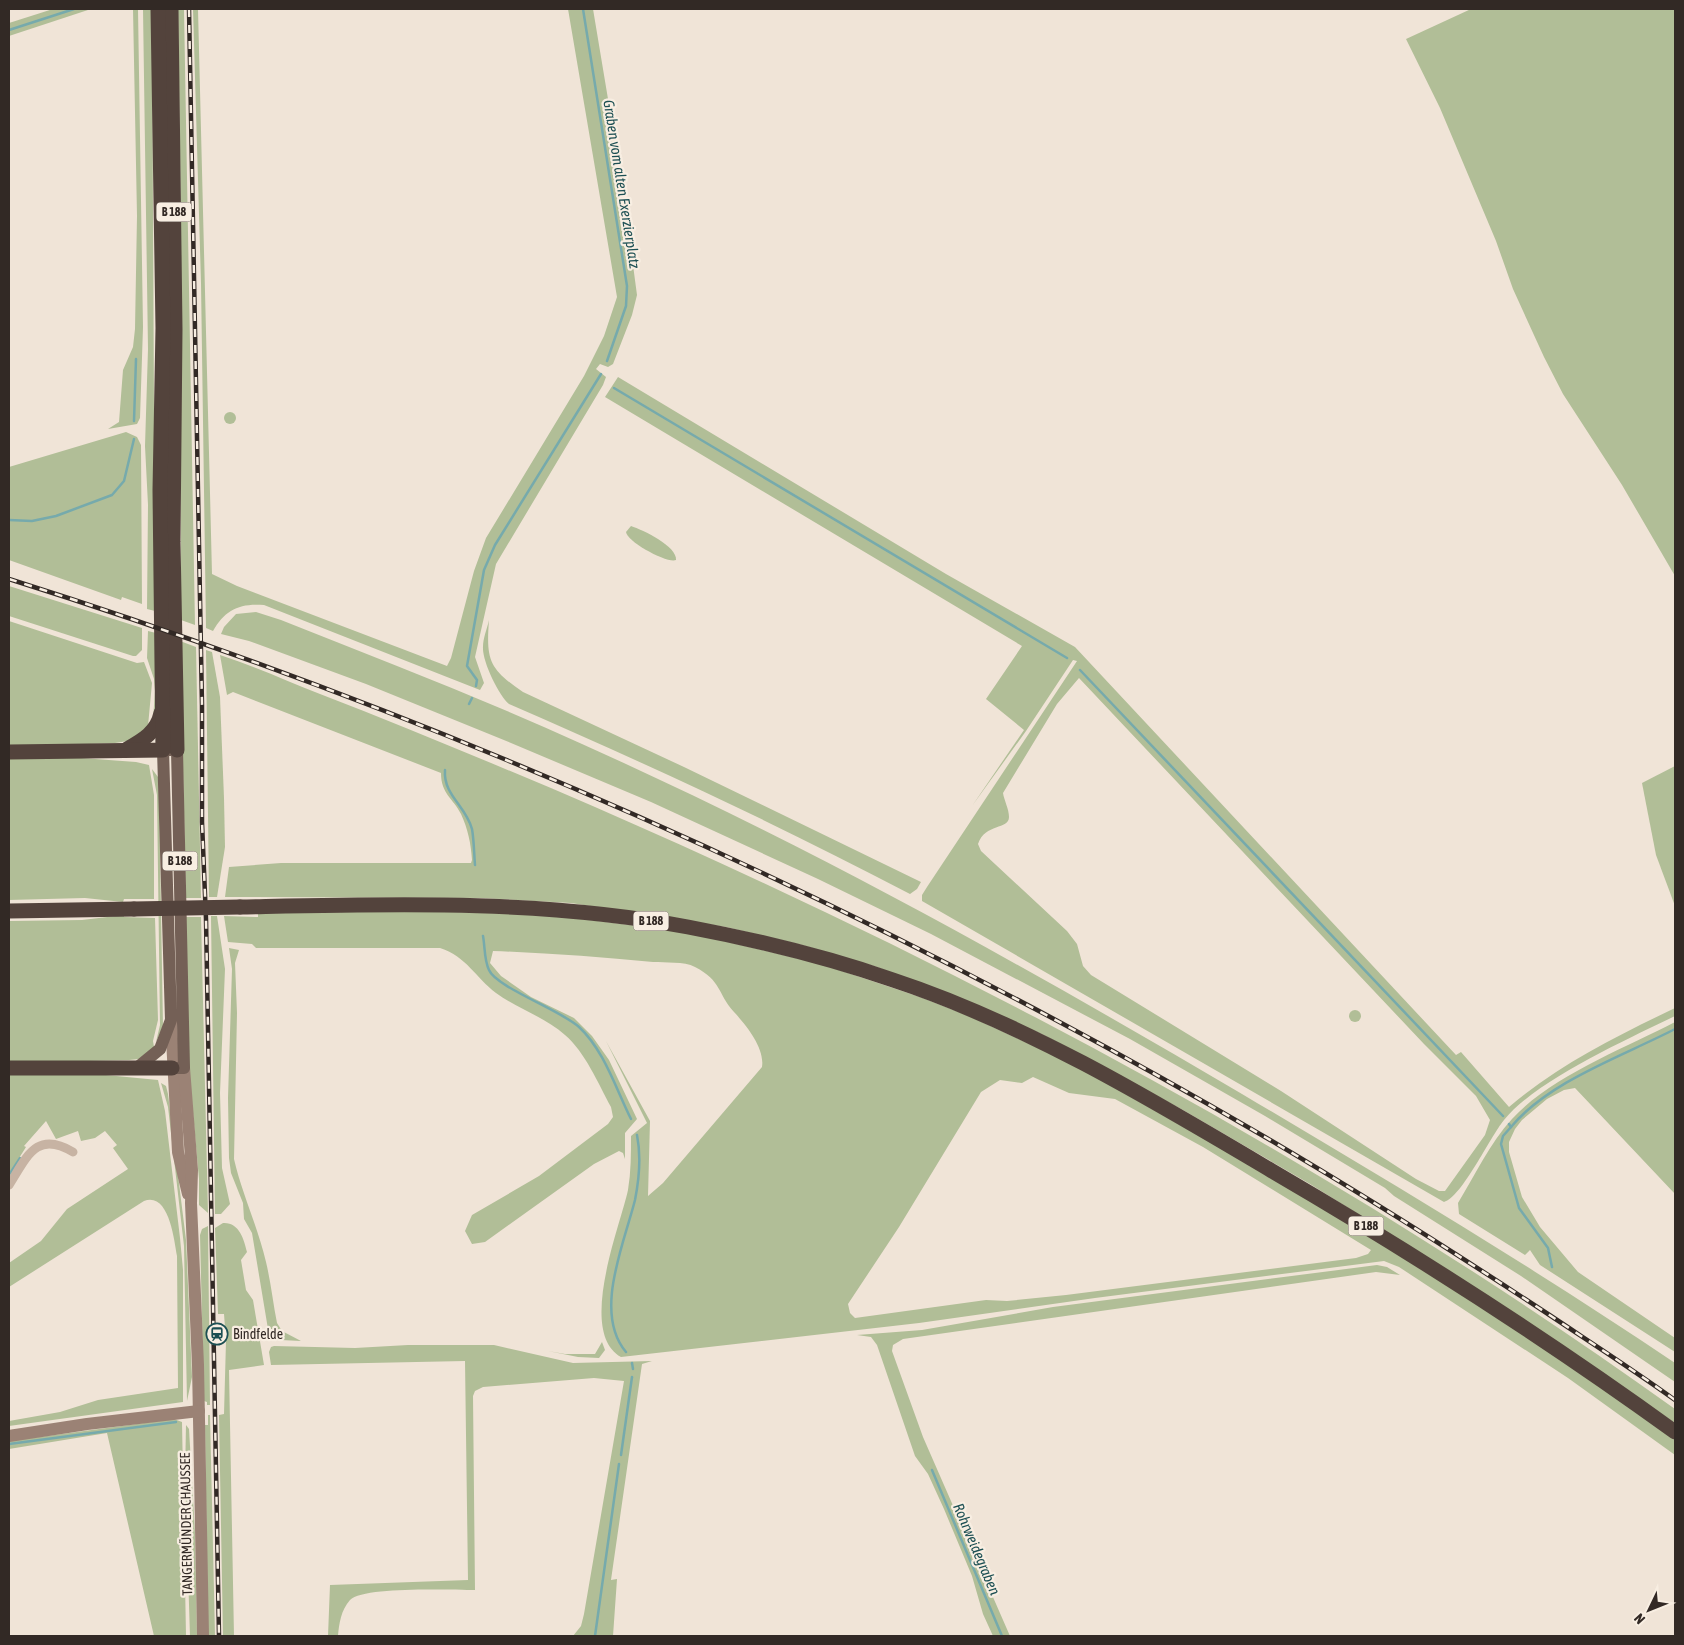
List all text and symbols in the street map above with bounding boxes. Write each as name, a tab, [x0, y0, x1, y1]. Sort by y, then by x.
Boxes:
water label: Graben vom alten Exerzierplatz	[600, 98, 644, 270]
road number: B 188	[156, 202, 192, 222]
road number: B 188	[162, 851, 198, 870]
road number: B 188	[634, 911, 668, 930]
road number: B 188	[1348, 1216, 1384, 1236]
station icon: Bindfelde	[205, 1322, 229, 1346]
place label: Bindfelde	[233, 1326, 283, 1342]
street label: TANGERMÜNDER CHAUSSEE	[177, 1452, 195, 1596]
water label: Rohrweidegraben	[950, 1501, 1004, 1597]
north arrow	[1624, 1585, 1674, 1635]
text: N	[1631, 1610, 1648, 1627]

